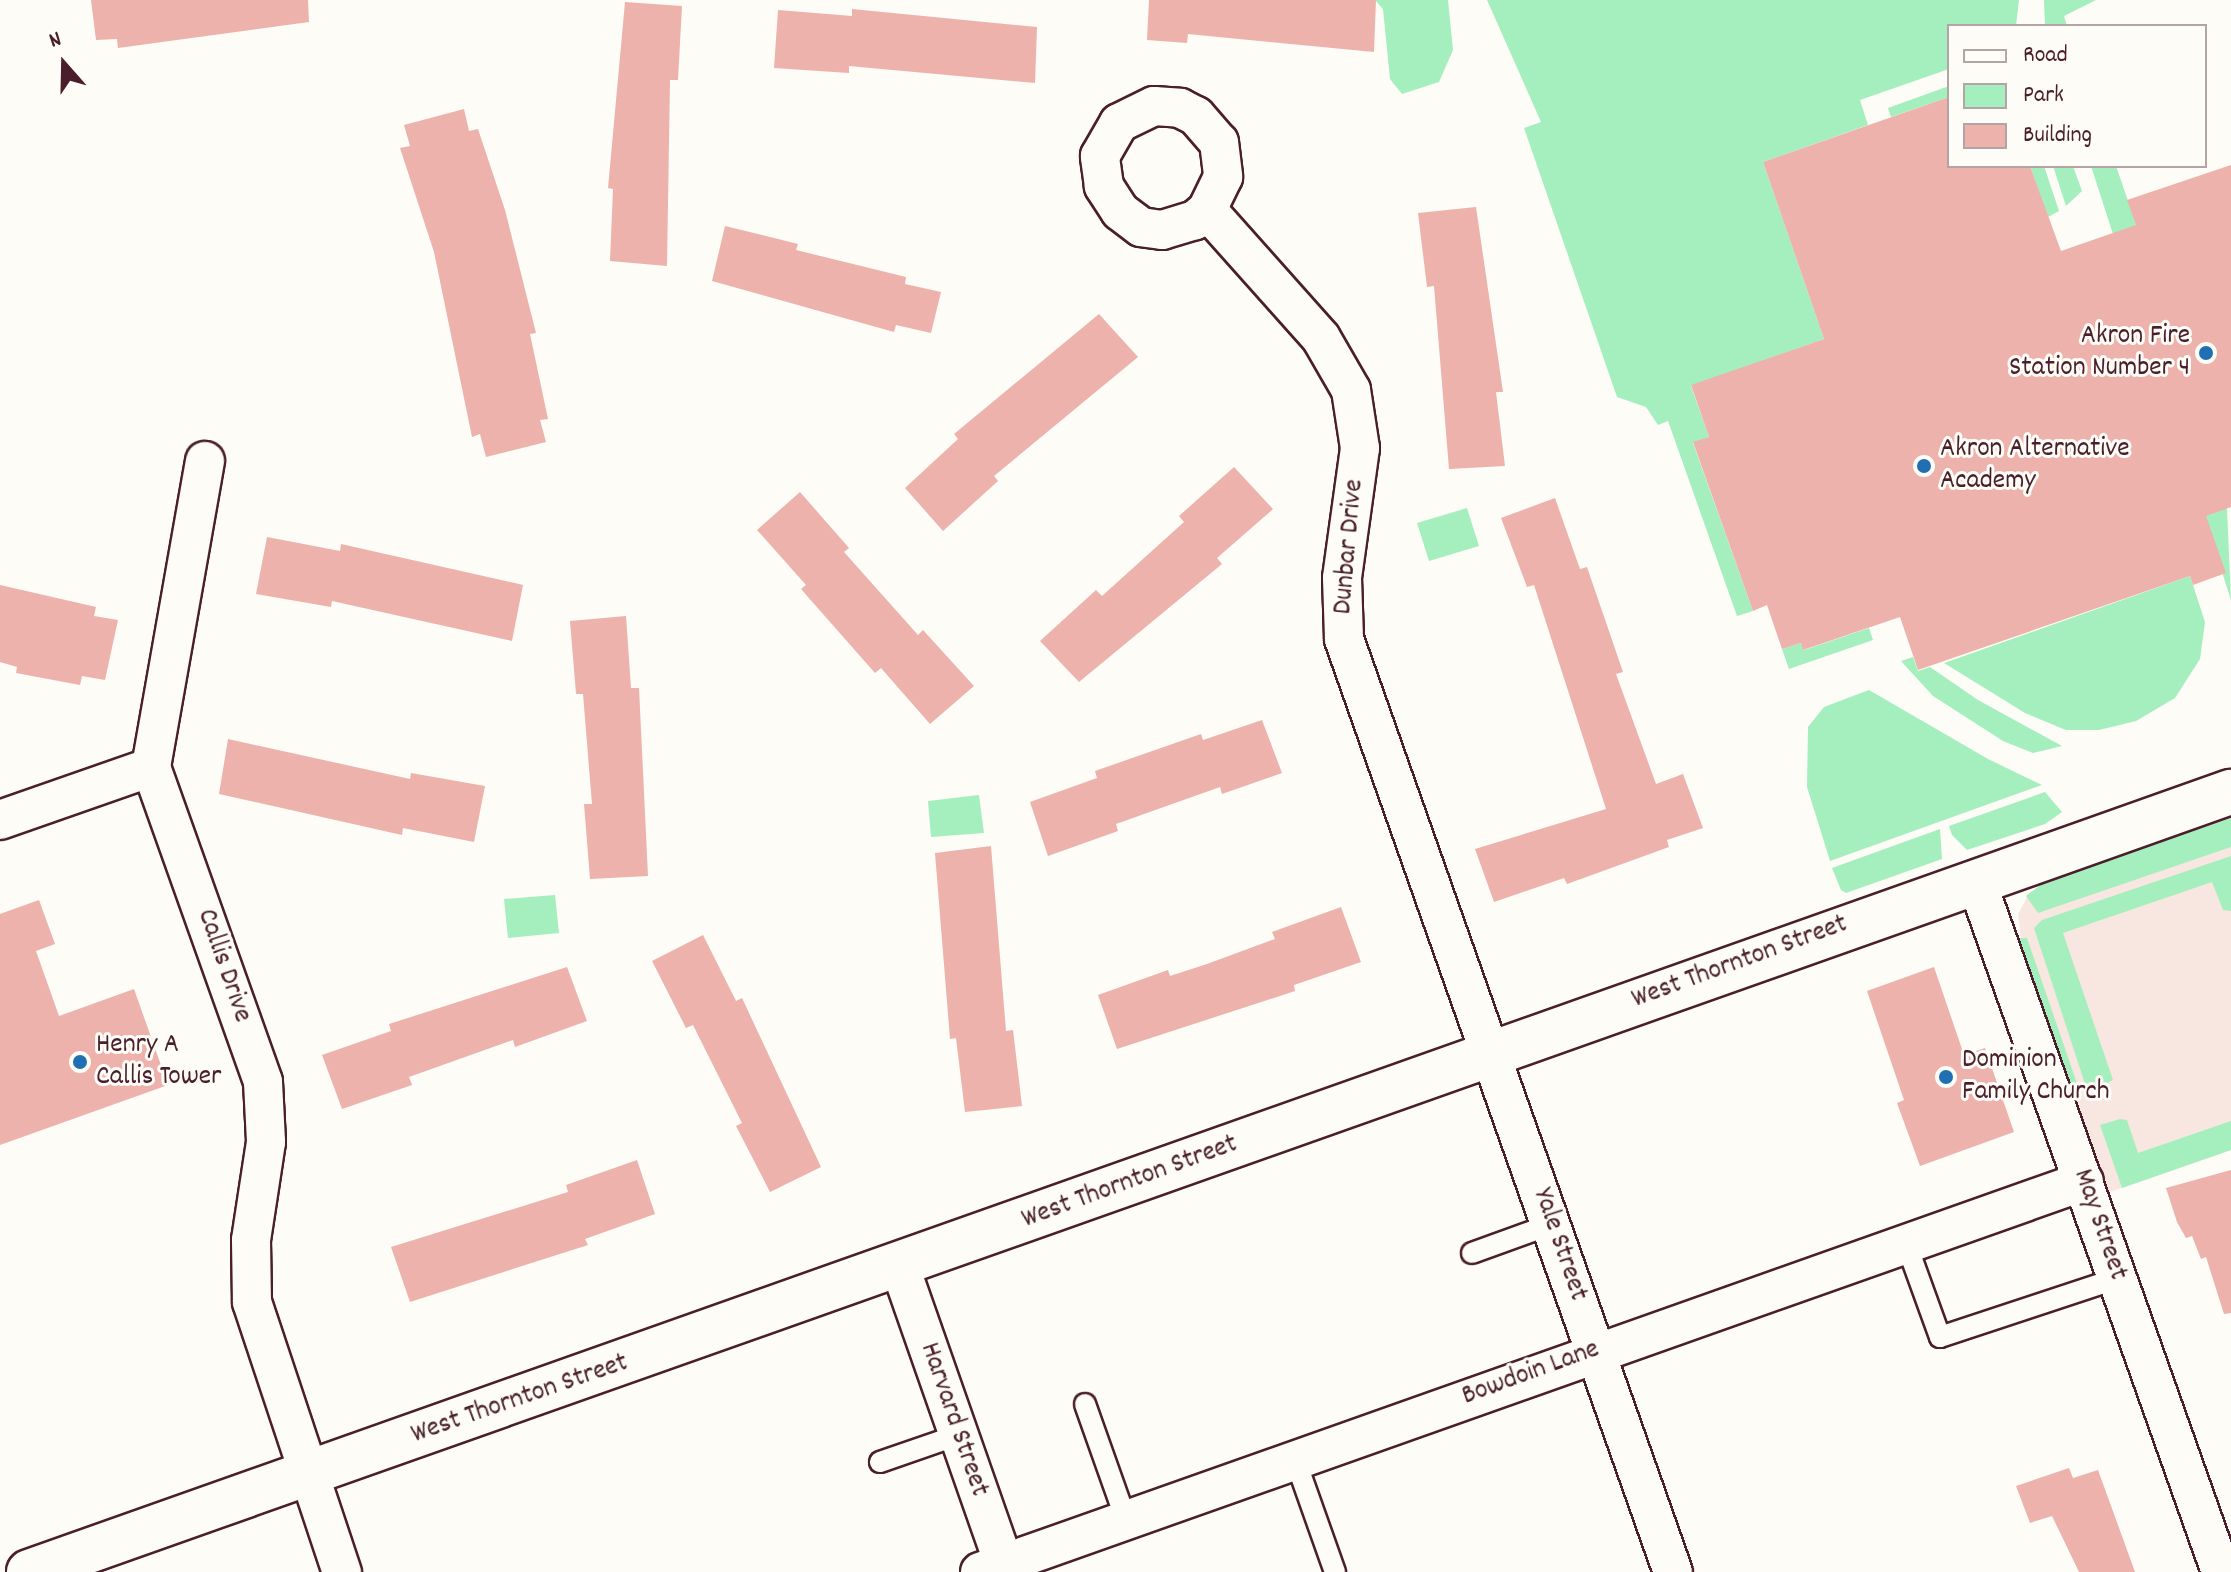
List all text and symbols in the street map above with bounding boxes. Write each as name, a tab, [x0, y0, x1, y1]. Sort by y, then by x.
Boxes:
north arrow	[24, 24, 104, 104]
legend	[1947, 24, 2207, 168]
text: N	[45, 25, 66, 57]
text: Road	[2023, 39, 2068, 73]
text: Park	[2023, 79, 2064, 113]
text: Building	[2023, 119, 2092, 153]
place label: Akron Fire Station Number 4	[2009, 320, 2190, 386]
marker: Akron Fire Station Number 4	[2197, 344, 2215, 362]
place label: Akron Alternative Academy	[1940, 433, 2129, 499]
marker: Akron Alternative Academy	[1915, 457, 1933, 475]
street label: Dunbar Drive	[1327, 478, 1373, 616]
street label: Callis Drive	[188, 905, 258, 1027]
street label: West Thornton Street	[1628, 908, 1852, 1018]
place label: Henry A Callis Tower	[96, 1029, 221, 1095]
place label: Dominion Family Church	[1962, 1044, 2110, 1110]
marker: Henry A Callis Tower	[71, 1053, 89, 1071]
marker: Dominion Family Church	[1937, 1068, 1955, 1086]
street label: West Thornton Street	[1018, 1128, 1242, 1238]
street label: May Street	[2064, 1165, 2134, 1285]
street label: Yale Street	[1524, 1184, 1594, 1306]
street label: Bowdoin Lane	[1458, 1334, 1604, 1414]
street label: Harvard Street	[911, 1339, 995, 1501]
street label: West Thornton Street	[407, 1347, 633, 1453]

